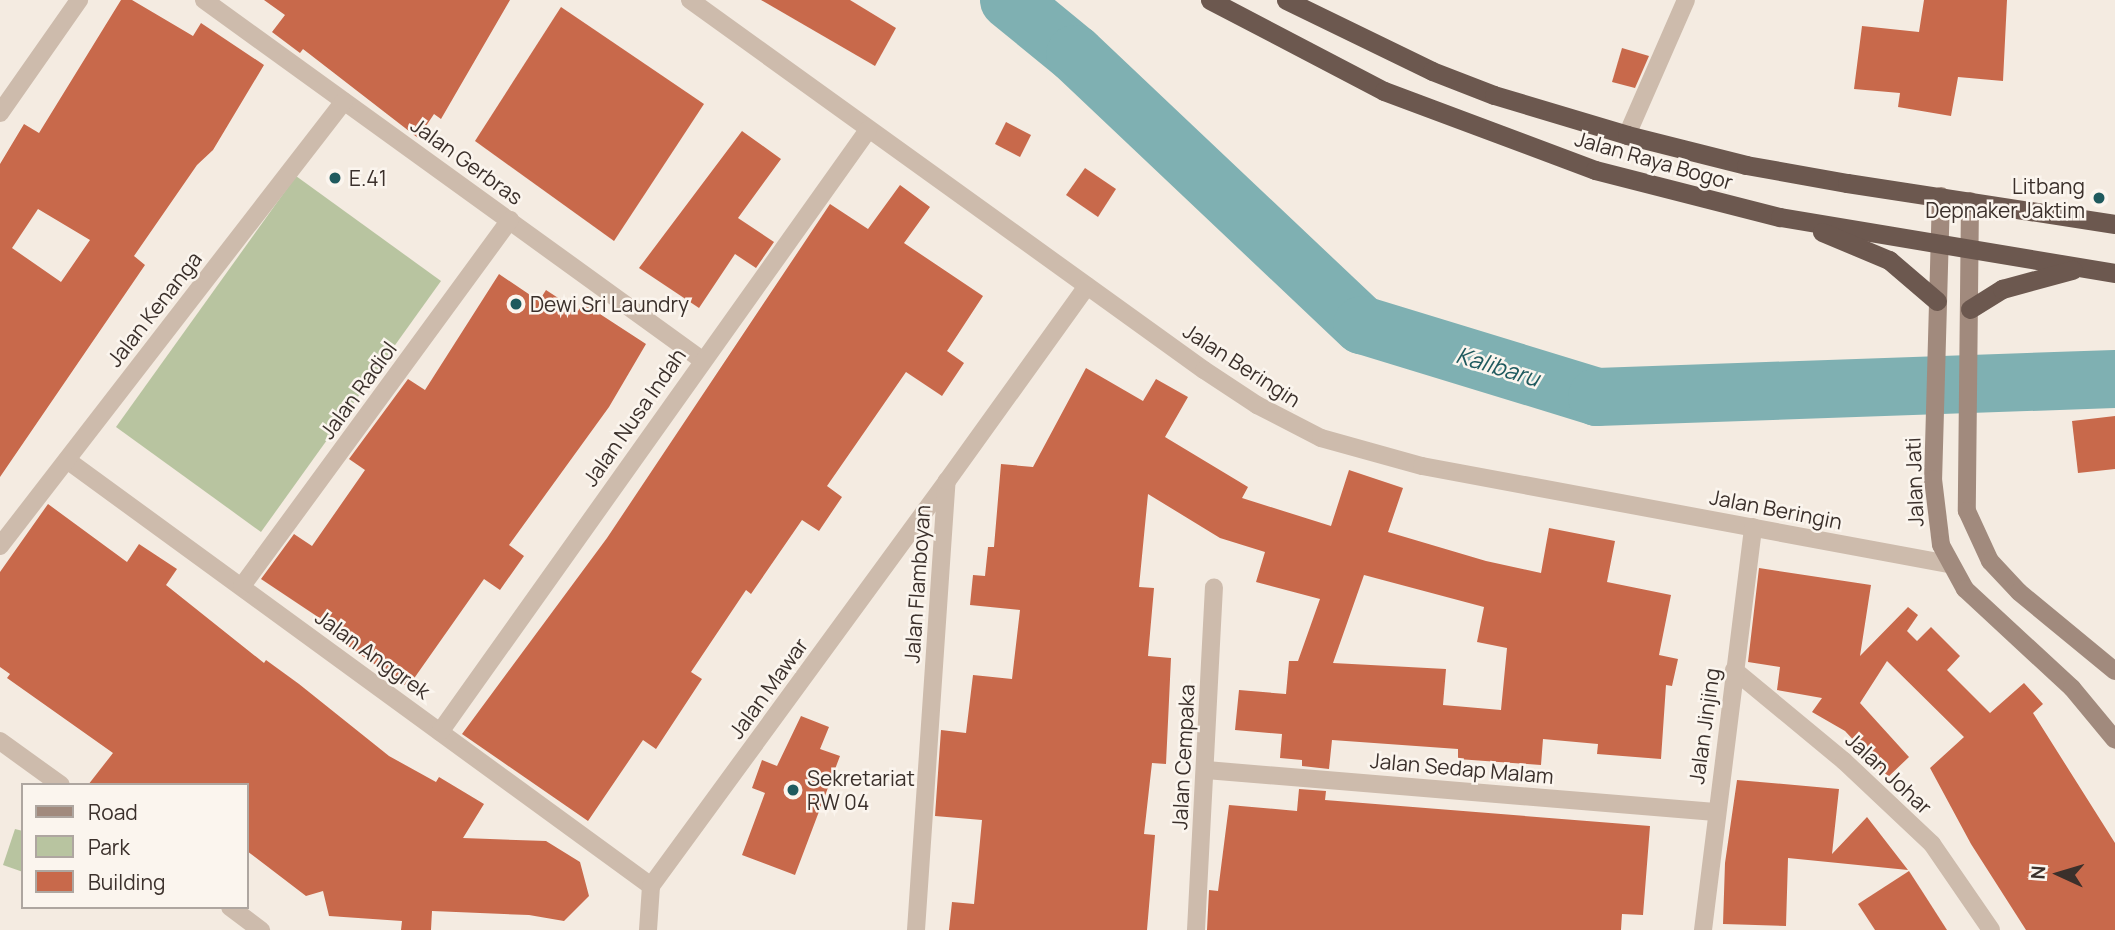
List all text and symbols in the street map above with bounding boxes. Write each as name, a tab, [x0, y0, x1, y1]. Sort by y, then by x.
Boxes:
street label: Jalan Gerbras	[406, 112, 528, 210]
street label: Jalan Raya Bogor	[1572, 125, 1736, 195]
place label: E.41	[349, 165, 387, 191]
marker: E.41	[327, 170, 343, 186]
place label: Litbang Depnaker Jaktim	[1925, 173, 2085, 223]
marker: Litbang Depnaker Jaktim	[2091, 190, 2107, 206]
street label: Jalan Kenanga	[101, 247, 207, 371]
place label: Dewi Sri Laundry	[530, 291, 689, 317]
marker: Dewi Sri Laundry	[508, 296, 524, 312]
street label: Jalan Beringin	[1179, 318, 1305, 412]
street label: Jalan Radiol	[314, 336, 402, 444]
water label: Kalibaru	[1453, 340, 1543, 392]
street label: Jalan Nusa Indah	[577, 343, 691, 491]
street label: Jalan Jati	[1900, 437, 1928, 527]
street label: Jalan Beringin	[1708, 484, 1844, 534]
street label: Jalan Flamboyan	[899, 504, 935, 664]
street label: Jalan Anggrek	[311, 604, 435, 704]
street label: Jalan Mawar	[723, 633, 813, 743]
street label: Jalan Jinjing	[1683, 666, 1725, 786]
street label: Jalan Cempaka	[1167, 684, 1199, 830]
street label: Jalan Johar	[1841, 727, 1937, 819]
street label: Jalan Sedap Malam	[1369, 747, 1555, 789]
place label: Sekretariat RW 04	[807, 765, 915, 815]
marker: Sekretariat RW 04	[785, 782, 801, 798]
legend	[21, 783, 248, 909]
text: Road	[88, 798, 138, 826]
text: Park	[88, 833, 130, 861]
north arrow	[2024, 839, 2094, 909]
text: N	[2025, 865, 2051, 880]
text: Building	[88, 868, 165, 896]

